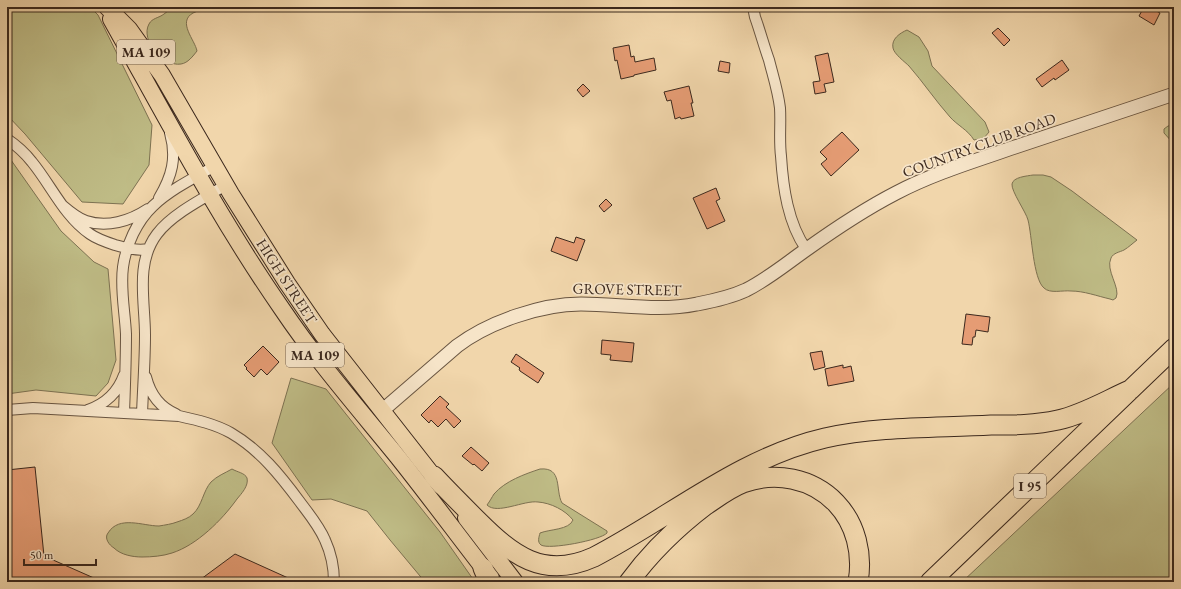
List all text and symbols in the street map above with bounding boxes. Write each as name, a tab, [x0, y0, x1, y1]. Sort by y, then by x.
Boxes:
road number: MA 109	[117, 40, 175, 64]
street label: COUNTRY CLUB ROAD	[900, 108, 1058, 182]
street label: HIGH STREET	[252, 235, 322, 328]
street label: GROVE STREET	[572, 279, 682, 299]
road number: MA 109	[286, 343, 344, 367]
road number: I 95	[1014, 474, 1046, 498]
scale bar	[24, 541, 96, 567]
text: 50 m	[30, 547, 54, 563]

